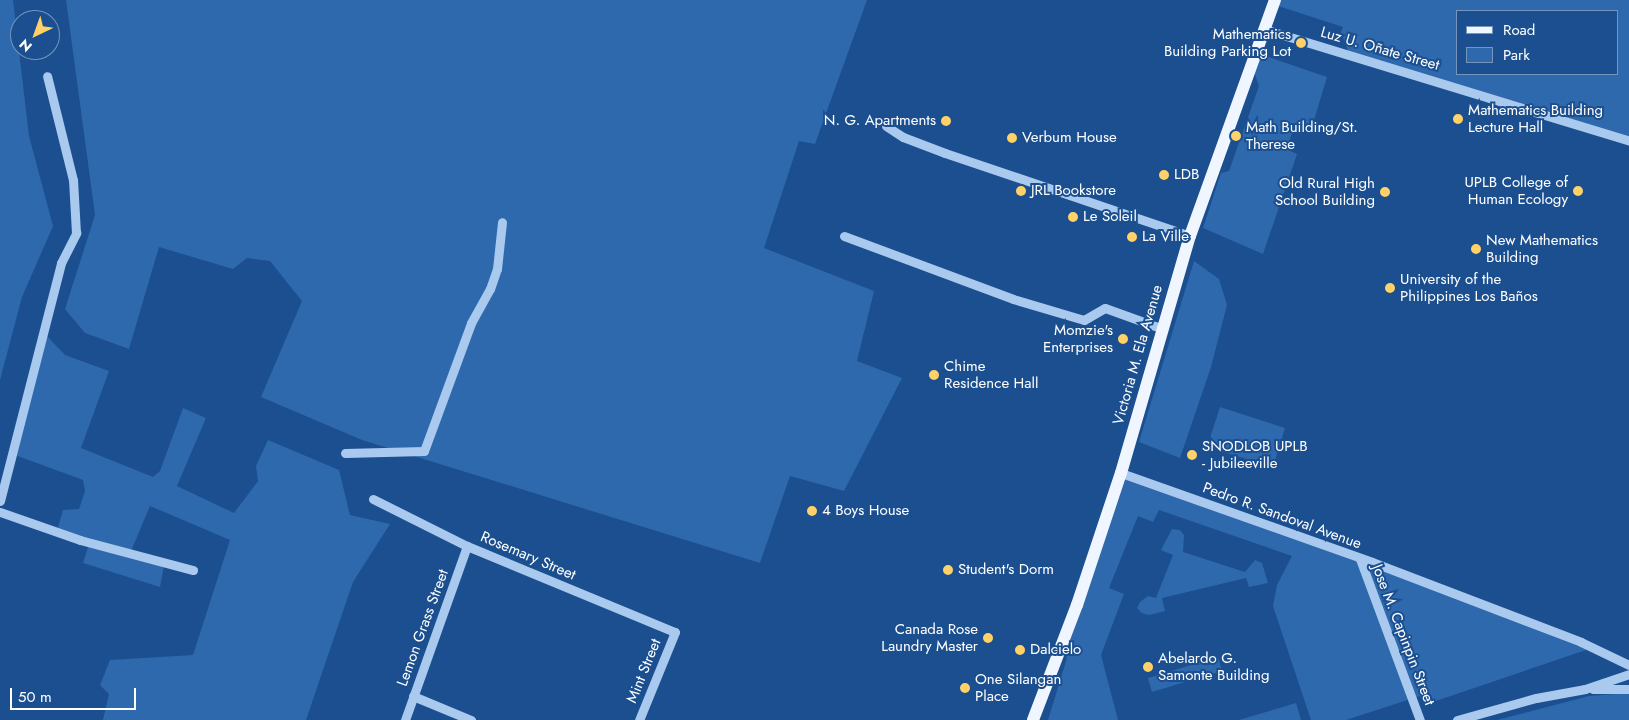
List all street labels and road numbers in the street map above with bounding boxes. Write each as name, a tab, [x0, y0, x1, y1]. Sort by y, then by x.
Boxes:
street label: Luz U. Oñate Street	[1319, 23, 1441, 75]
street label: Victoria M. Ela Avenue	[1109, 283, 1167, 427]
street label: Pedro R. Sandoval Avenue	[1200, 479, 1364, 553]
street label: Rosemary Street	[478, 528, 578, 584]
street label: Jose M. Capinpin Street	[1368, 562, 1438, 708]
street label: Lemon Grass Street	[393, 567, 453, 689]
street label: Mint Street	[623, 636, 665, 706]

